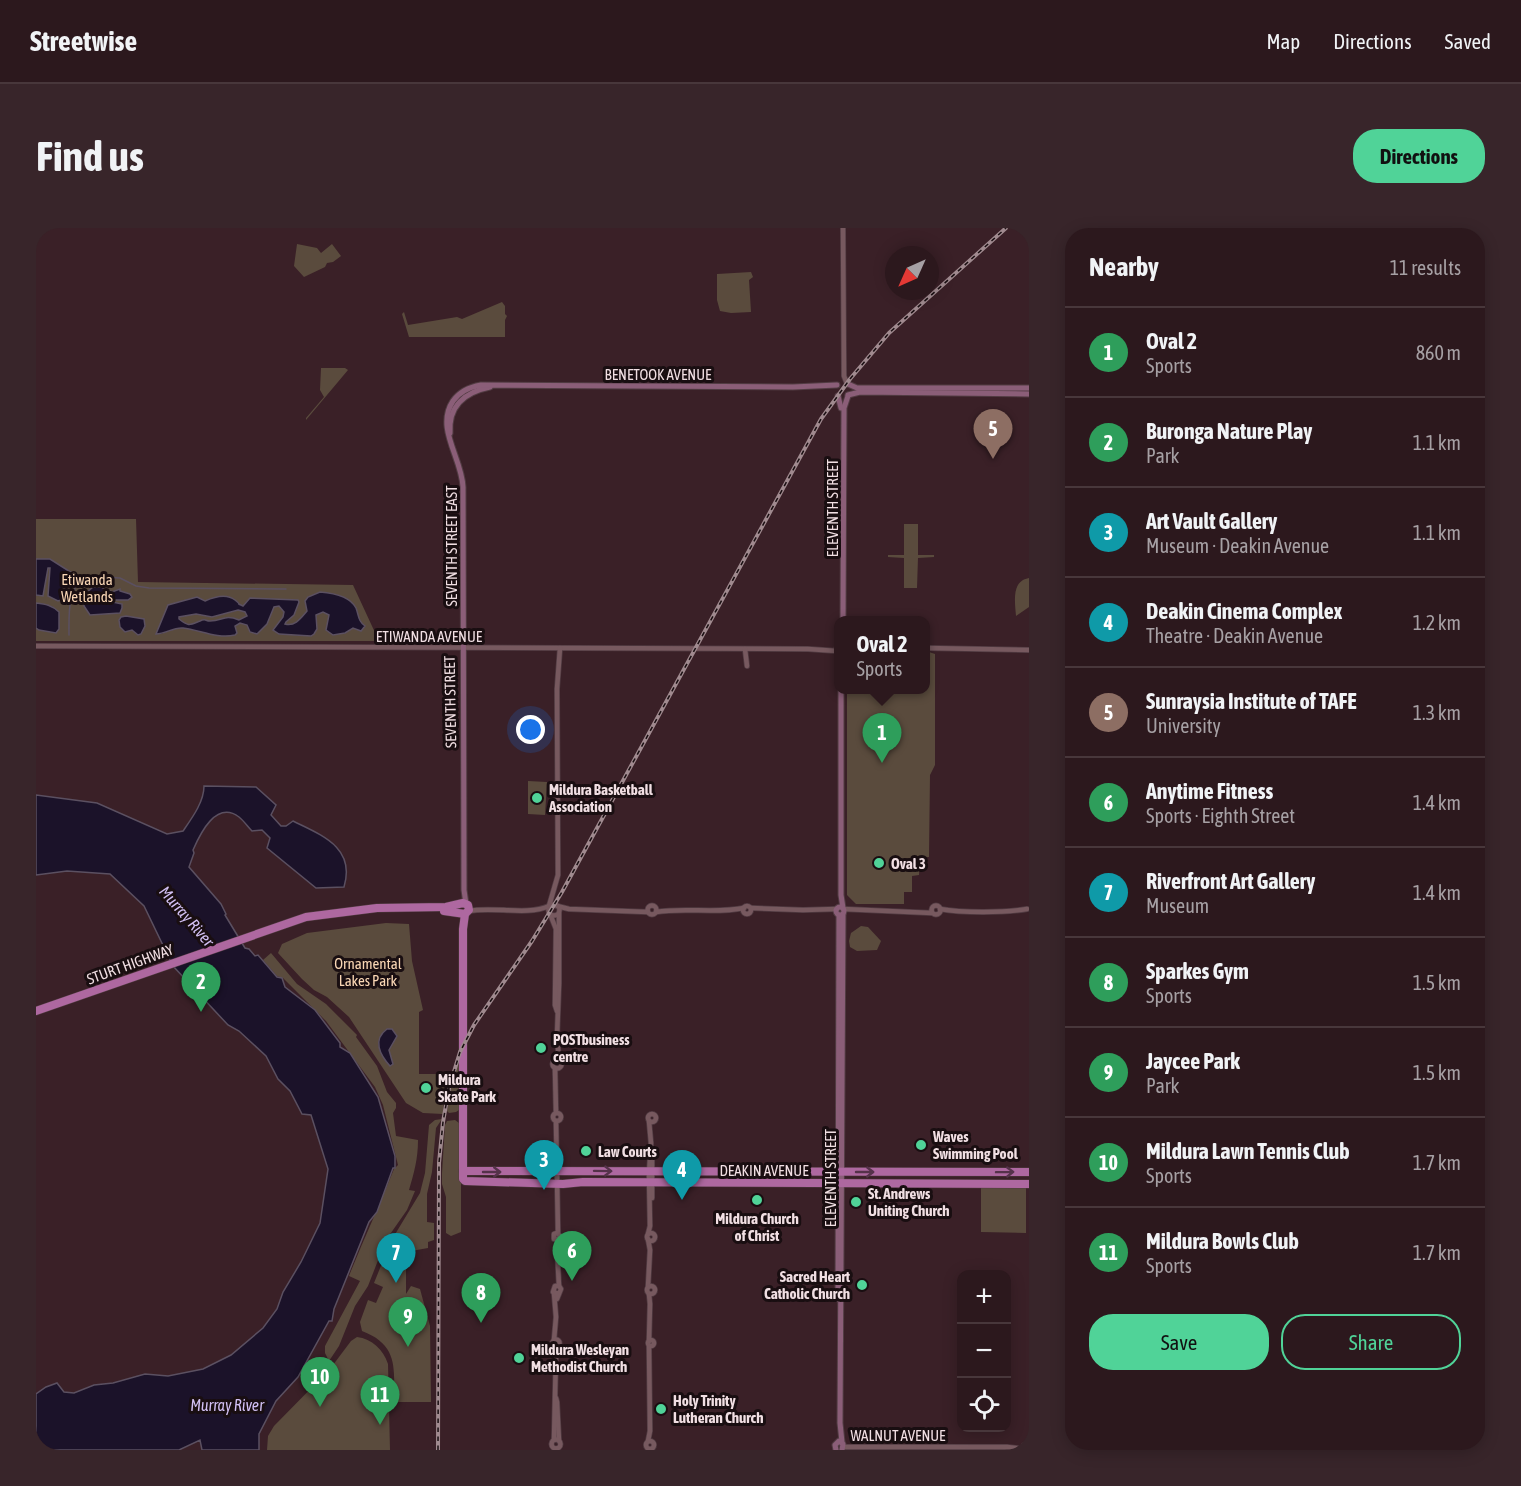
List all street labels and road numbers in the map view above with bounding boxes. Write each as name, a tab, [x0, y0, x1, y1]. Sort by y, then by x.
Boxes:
street label: BENETOOK AVENUE	[605, 366, 712, 383]
street label: ELEVENTH STREET	[824, 458, 841, 557]
street label: SEVENTH STREET EAST	[443, 485, 460, 607]
street label: ETIWANDA AVENUE	[376, 628, 483, 645]
street label: SEVENTH STREET	[441, 655, 459, 748]
street label: STURT HIGHWAY	[84, 940, 176, 988]
street label: ELEVENTH STREET	[822, 1128, 839, 1227]
street label: DEAKIN AVENUE	[719, 1162, 809, 1179]
street label: WALNUT AVENUE	[851, 1427, 946, 1444]

